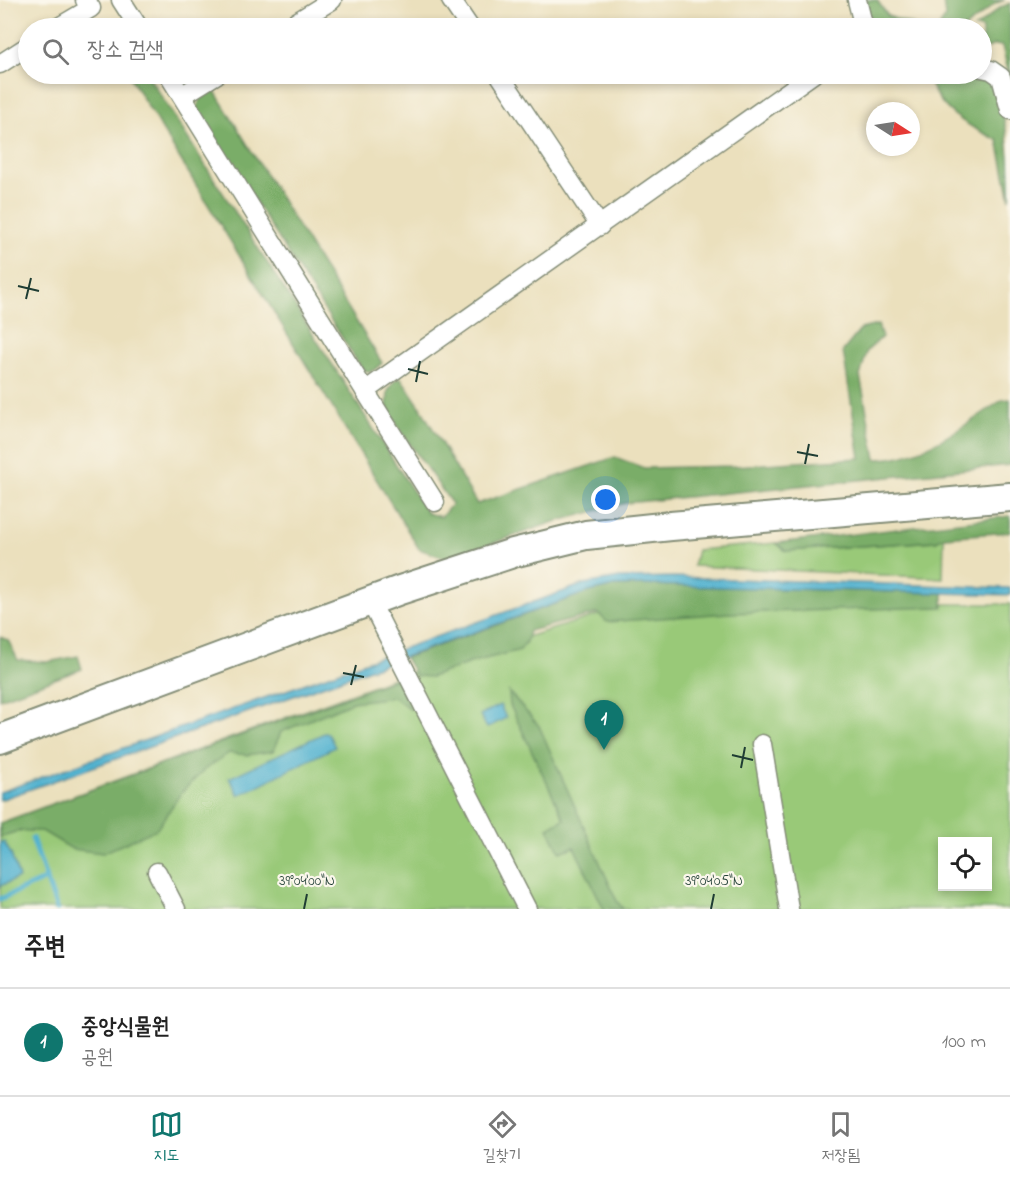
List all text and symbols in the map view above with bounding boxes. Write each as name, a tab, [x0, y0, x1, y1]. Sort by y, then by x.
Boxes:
search box	[18, 18, 992, 84]
icon: search	[39, 35, 72, 68]
text: 장소 검색	[87, 35, 163, 67]
north arrow	[866, 102, 920, 156]
your location	[591, 485, 620, 514]
pin: 1	[584, 700, 624, 750]
map controls	[938, 837, 992, 891]
button: locate	[938, 837, 992, 891]
text: 39°04'00"N	[279, 870, 335, 892]
text: 39°04'05"N	[685, 870, 743, 892]
text: 주변	[24, 929, 66, 967]
text: 중앙식물원	[81, 1012, 170, 1044]
text: 1	[40, 1028, 47, 1057]
text: 100 m	[942, 1028, 986, 1057]
text: 공원	[81, 1044, 113, 1073]
tab: 지도	[150, 1108, 183, 1168]
tab: 길찾기	[483, 1108, 521, 1168]
tab: 저장됨	[821, 1108, 860, 1168]

